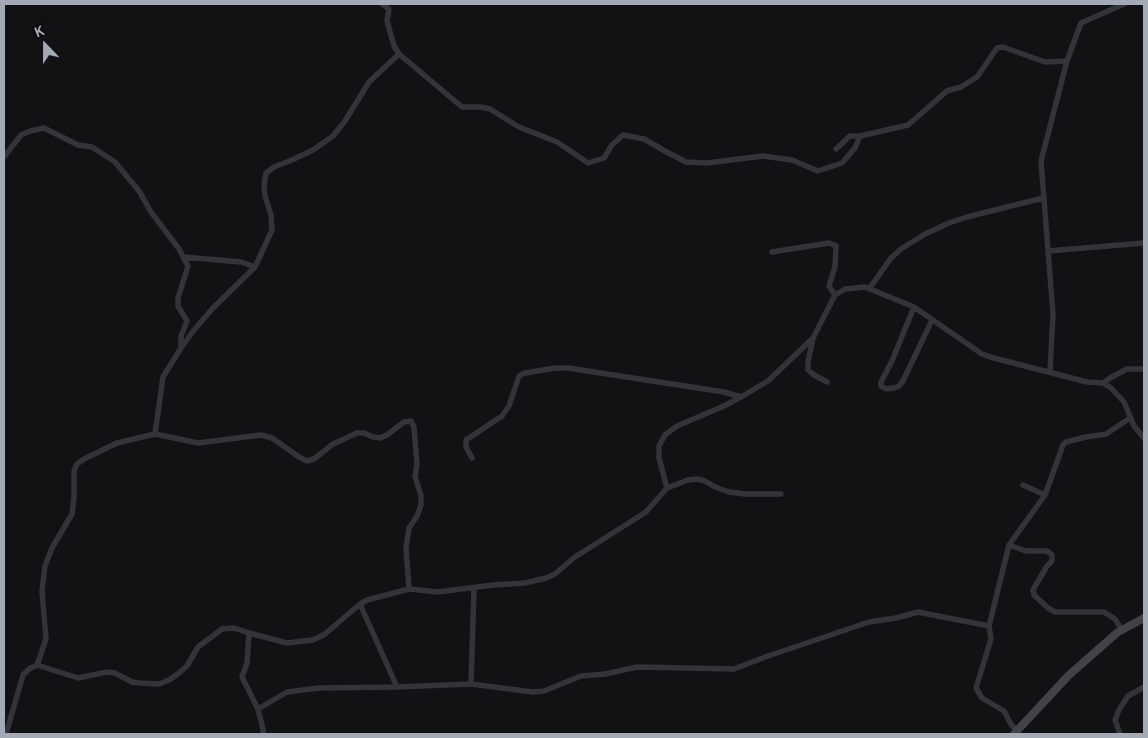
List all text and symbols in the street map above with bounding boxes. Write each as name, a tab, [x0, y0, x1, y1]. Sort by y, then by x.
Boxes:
north arrow	[20, 20, 70, 70]
text: K	[32, 21, 47, 41]

